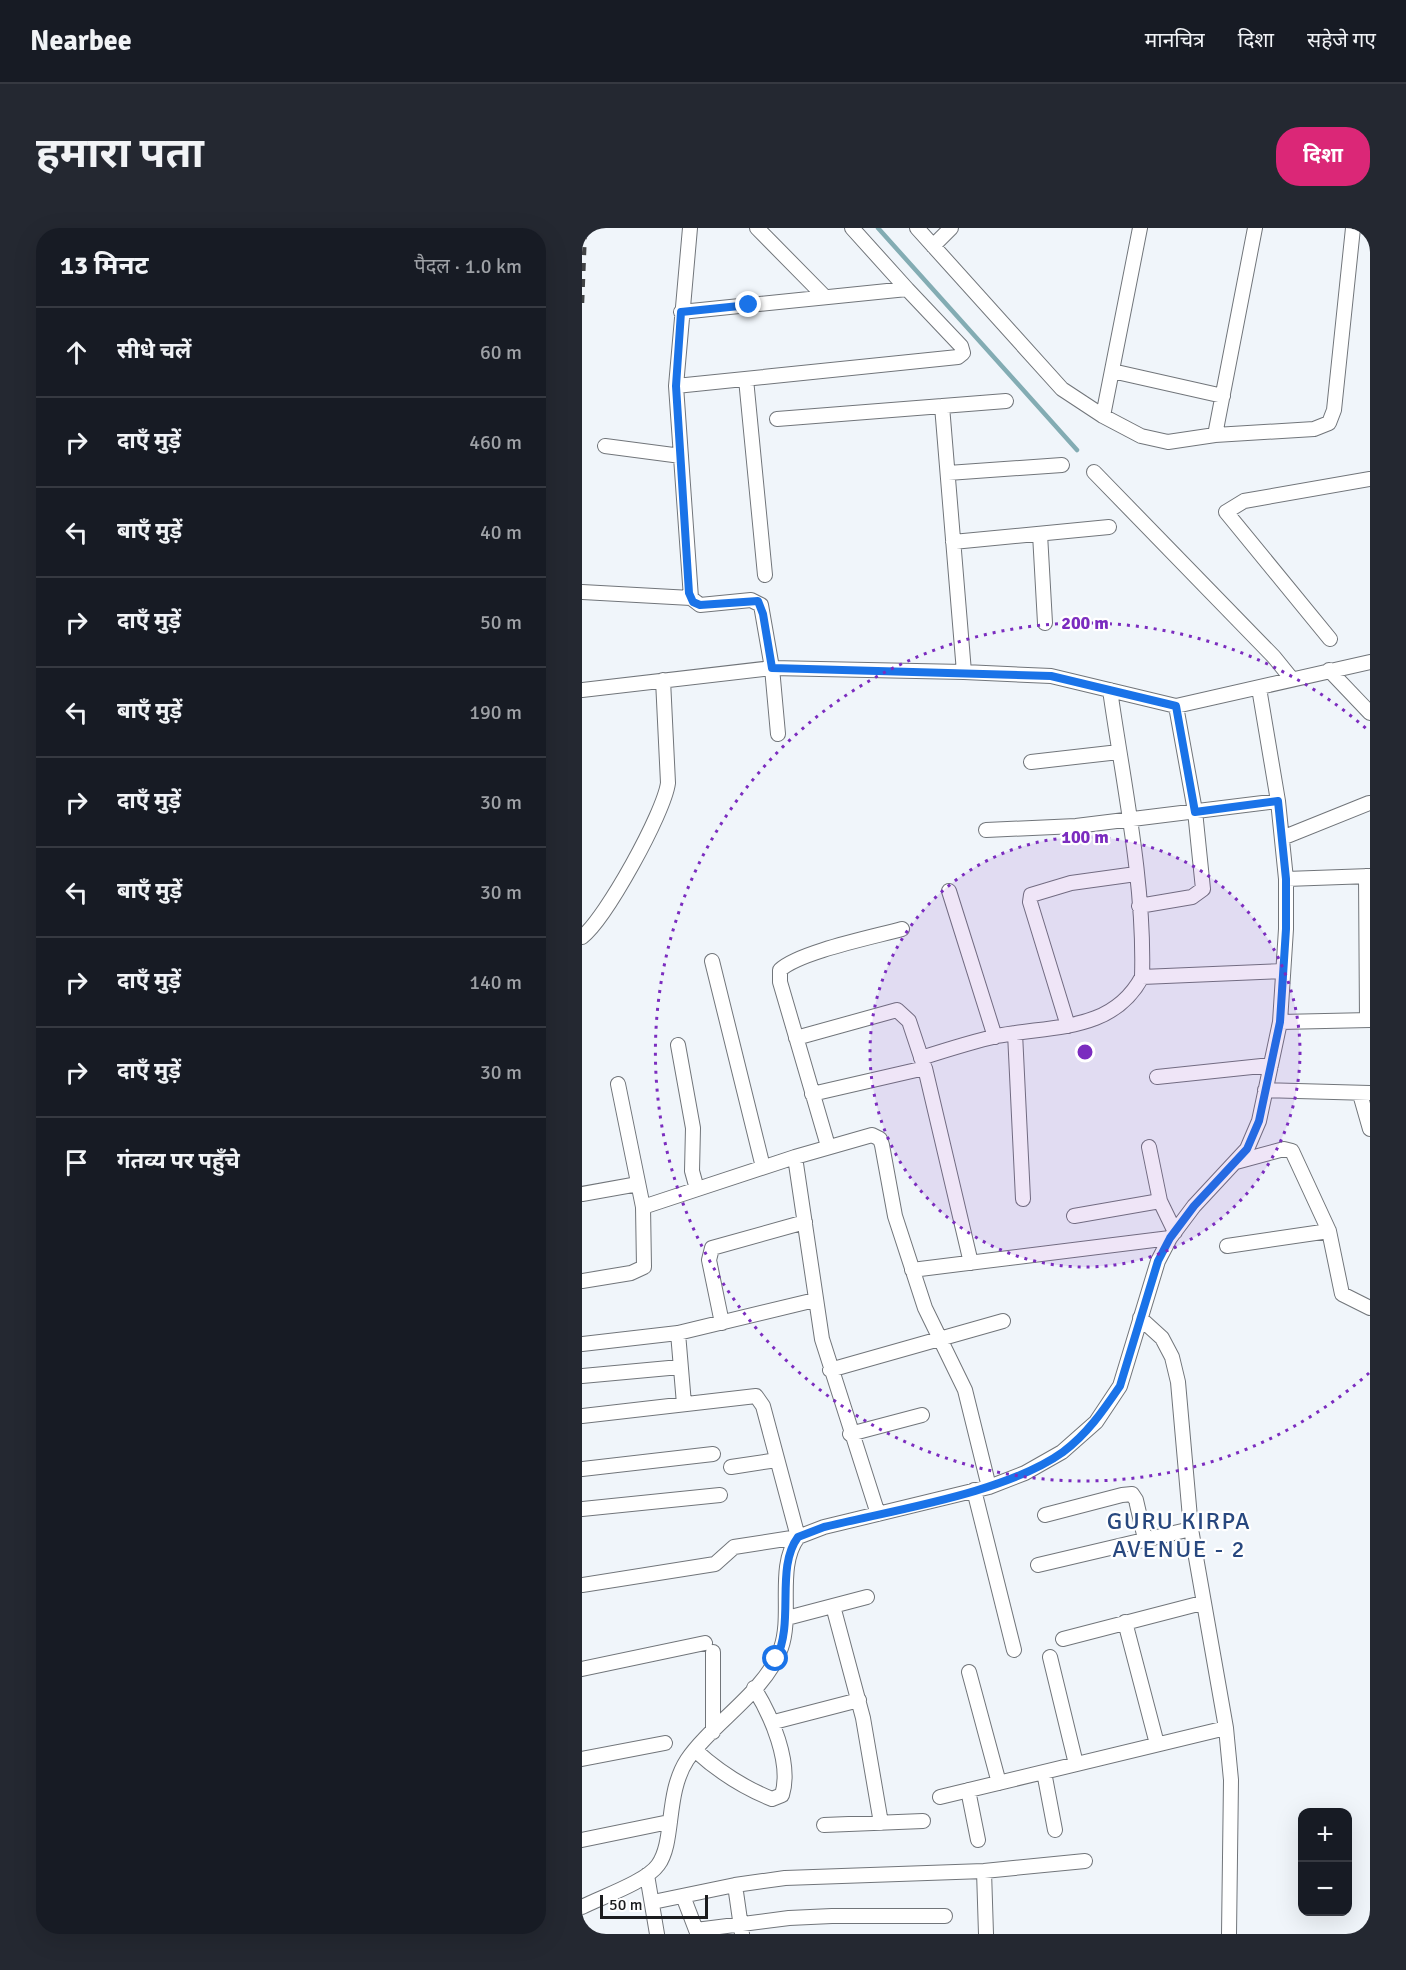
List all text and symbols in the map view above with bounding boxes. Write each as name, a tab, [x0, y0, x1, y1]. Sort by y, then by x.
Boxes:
text: Nearbee	[30, 24, 132, 58]
text: मानचित्र	[1145, 27, 1205, 53]
text: दिशा	[1238, 27, 1274, 53]
text: सहेजे गए	[1307, 27, 1376, 53]
button: दिशा	[1276, 127, 1370, 186]
text: हमारा पता	[36, 128, 204, 179]
text: 13 मिनट	[60, 250, 148, 282]
text: पैदल · 1.0 km	[414, 254, 522, 279]
route end	[735, 291, 761, 317]
icon: ahead	[60, 336, 93, 369]
text: सीधे चलें	[117, 337, 191, 364]
text: 60 m	[480, 340, 522, 365]
icon: right	[60, 426, 93, 459]
text: दाएँ मुड़ें	[117, 427, 181, 454]
text: 460 m	[469, 430, 522, 455]
icon: left	[60, 516, 93, 549]
text: बाएँ मुड़ें	[117, 517, 182, 544]
text: 40 m	[480, 520, 522, 545]
icon: right	[60, 606, 93, 639]
text: दाएँ मुड़ें	[117, 607, 181, 634]
text: 50 m	[480, 610, 522, 635]
text: 200 m	[1061, 612, 1109, 634]
icon: left	[60, 696, 93, 729]
text: बाएँ मुड़ें	[117, 697, 182, 724]
text: 190 m	[469, 700, 522, 725]
icon: right	[60, 786, 93, 819]
text: दाएँ मुड़ें	[117, 787, 181, 814]
text: 30 m	[480, 790, 522, 815]
text: 100 m	[1061, 826, 1109, 848]
icon: left	[60, 876, 93, 909]
text: बाएँ मुड़ें	[117, 877, 182, 904]
text: 30 m	[480, 880, 522, 905]
icon: right	[60, 966, 93, 999]
text: दाएँ मुड़ें	[117, 967, 181, 994]
text: 140 m	[469, 970, 522, 995]
centre of rings	[1075, 1042, 1095, 1062]
icon: right	[60, 1056, 93, 1089]
text: दाएँ मुड़ें	[117, 1057, 181, 1084]
text: 30 m	[480, 1060, 522, 1085]
icon: arrive	[60, 1146, 93, 1179]
text: गंतव्य पर पहुँचे	[117, 1147, 240, 1174]
district label: GURU KIRPA AVENUE - 2	[1107, 1506, 1251, 1564]
route start	[762, 1645, 788, 1671]
map controls	[1298, 1808, 1352, 1916]
button: +	[1298, 1808, 1352, 1862]
button: −	[1298, 1862, 1352, 1916]
scale bar	[600, 1892, 708, 1920]
text: 50 m	[609, 1895, 643, 1915]

